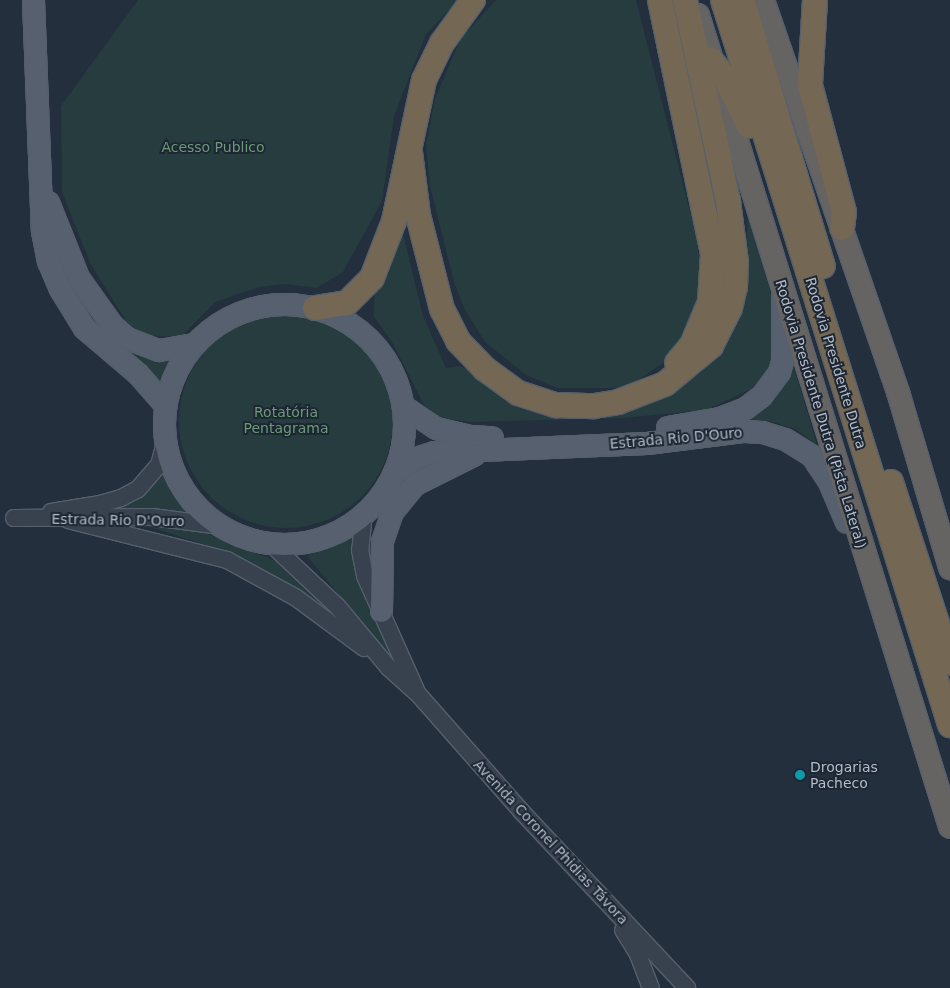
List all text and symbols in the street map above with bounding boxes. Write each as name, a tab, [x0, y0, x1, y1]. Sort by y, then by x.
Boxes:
park label: Acesso Publico	[161, 139, 265, 155]
street label: Rodovia Presidente Dutra	[802, 275, 870, 451]
street label: Rodovia Presidente Dutra (Pista Lateral)	[772, 278, 870, 550]
park label: Rotatória Pentagrama	[244, 404, 328, 437]
street label: Estrada Rio D'Ouro	[609, 424, 743, 452]
street label: Estrada Rio D'Ouro	[51, 510, 185, 530]
street label: Avenida Coronel Phidias Távora	[470, 756, 632, 928]
place label: Drogarias Pacheco	[810, 759, 878, 792]
marker: Drogarias Pacheco	[794, 769, 806, 781]

